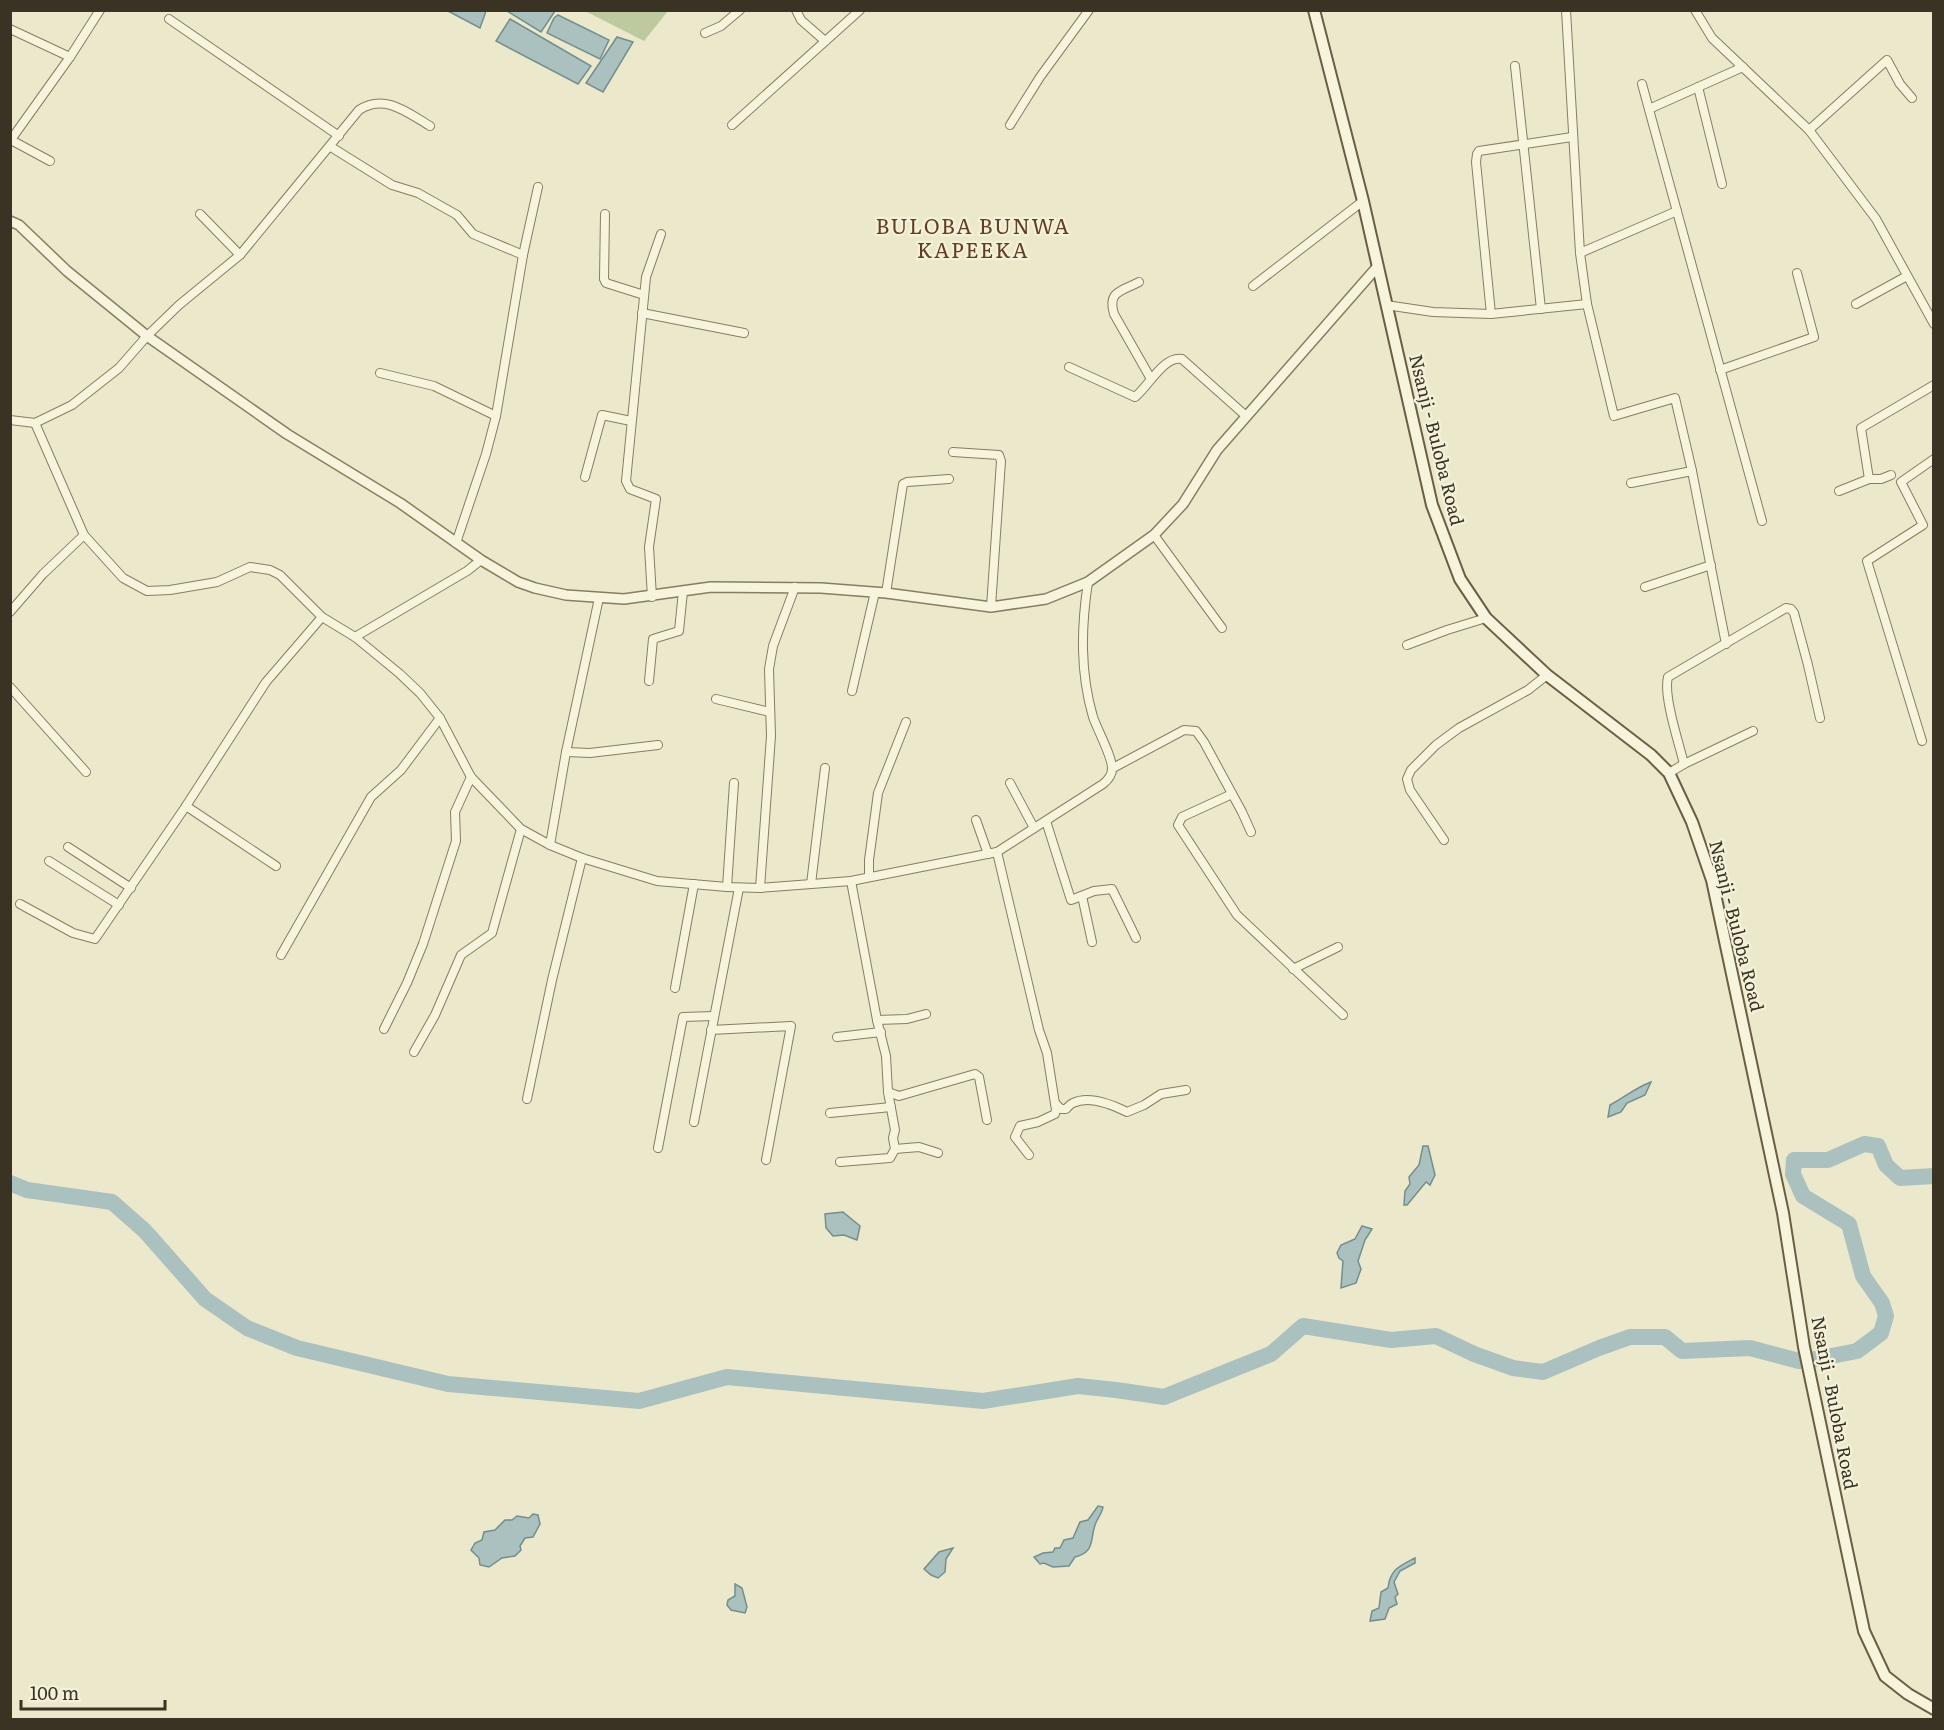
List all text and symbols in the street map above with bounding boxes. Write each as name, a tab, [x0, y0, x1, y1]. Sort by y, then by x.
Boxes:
district label: BULOBA BUNWA KAPEEKA	[875, 209, 1071, 264]
street label: Nsanji - Buloba Road	[1403, 351, 1472, 528]
street label: Nsanji - Buloba Road	[1703, 837, 1772, 1014]
street label: Nsanji - Buloba Road	[1805, 1314, 1866, 1492]
scale bar	[21, 1673, 165, 1711]
text: 100 m	[30, 1679, 79, 1706]

